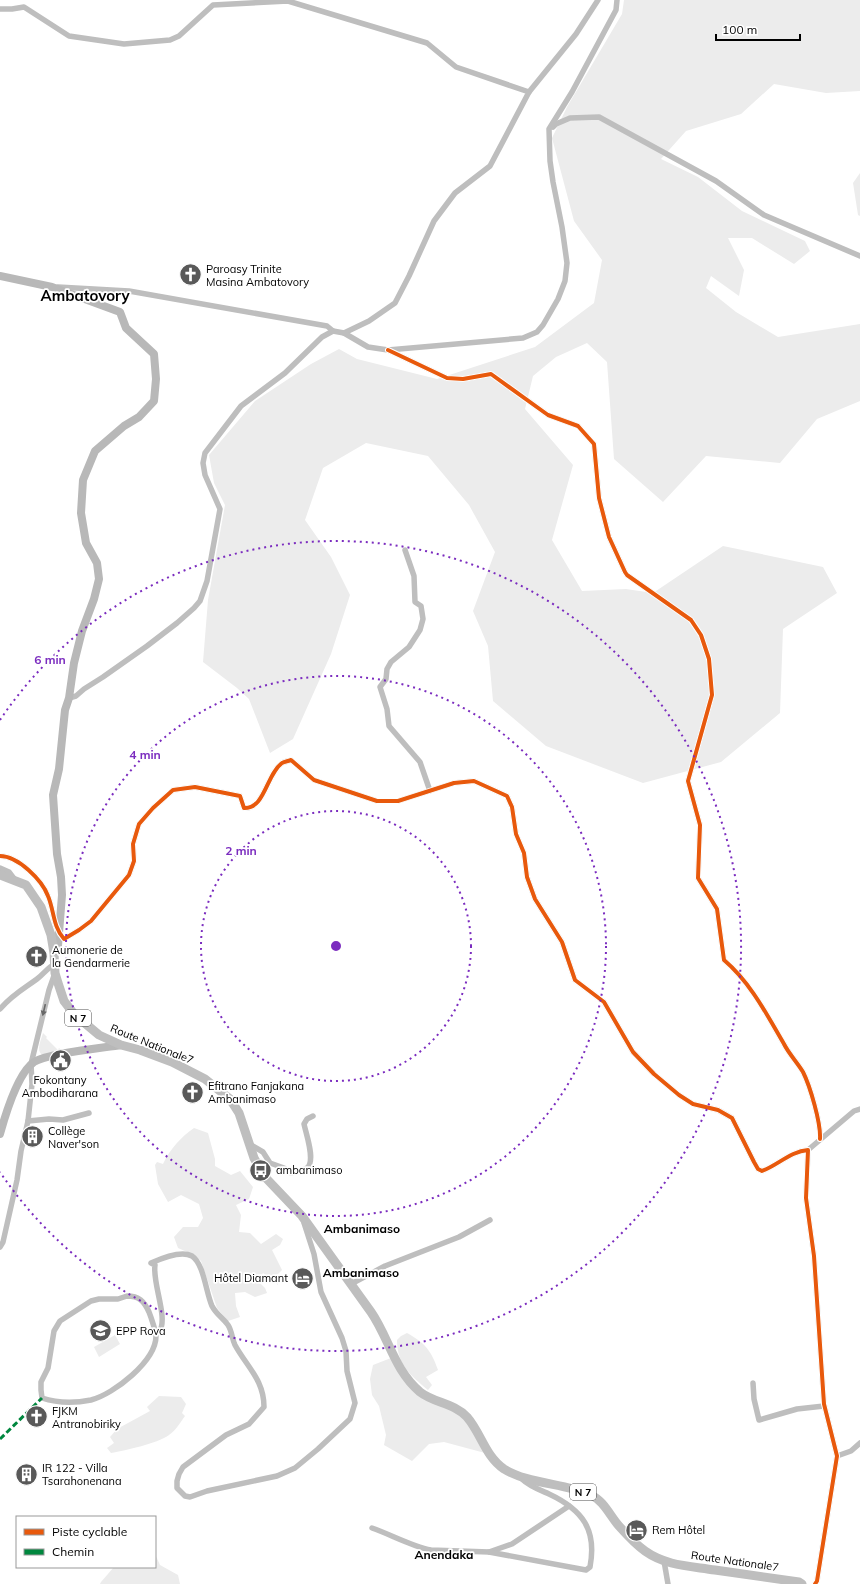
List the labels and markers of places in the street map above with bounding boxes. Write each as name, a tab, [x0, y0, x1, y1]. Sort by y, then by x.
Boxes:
church icon: Paroasy Trinite Masina Ambatovory	[177, 262, 203, 288]
place label: Paroasy Trinite Masina Ambatovory	[206, 262, 309, 289]
centre of rings	[329, 939, 343, 953]
church icon: Aumonerie de la Gendarmerie	[23, 943, 49, 969]
place label: Aumonerie de la Gendarmerie	[52, 943, 130, 970]
public building icon: Fokontany Ambodiharana	[47, 1047, 73, 1073]
place label: Fokontany Ambodiharana	[22, 1073, 98, 1100]
church icon: Efitrano Fanjakana Ambanimaso	[179, 1079, 205, 1105]
place label: Efitrano Fanjakana Ambanimaso	[208, 1079, 304, 1106]
building icon: Collège Naver'son	[19, 1124, 45, 1150]
place label: Collège Naver'son	[48, 1124, 99, 1151]
bus stop icon: ambanimaso	[247, 1157, 273, 1183]
place label: ambanimaso	[276, 1163, 343, 1177]
hotel icon: Hôtel Diamant	[290, 1265, 316, 1291]
place label: Hôtel Diamant	[214, 1271, 288, 1285]
school or university icon: EPP Rova	[88, 1318, 114, 1344]
place label: EPP Rova	[116, 1324, 166, 1338]
church icon: FJKM Antranobiriky	[23, 1404, 49, 1430]
place label: FJKM Antranobiriky	[52, 1404, 121, 1431]
building icon: IR 122 - Villa Tsarahonenana	[13, 1461, 39, 1487]
place label: IR 122 - Villa Tsarahonenana	[42, 1461, 122, 1488]
hotel icon: Rem Hôtel	[624, 1517, 650, 1543]
place label: Rem Hôtel	[652, 1523, 705, 1537]

